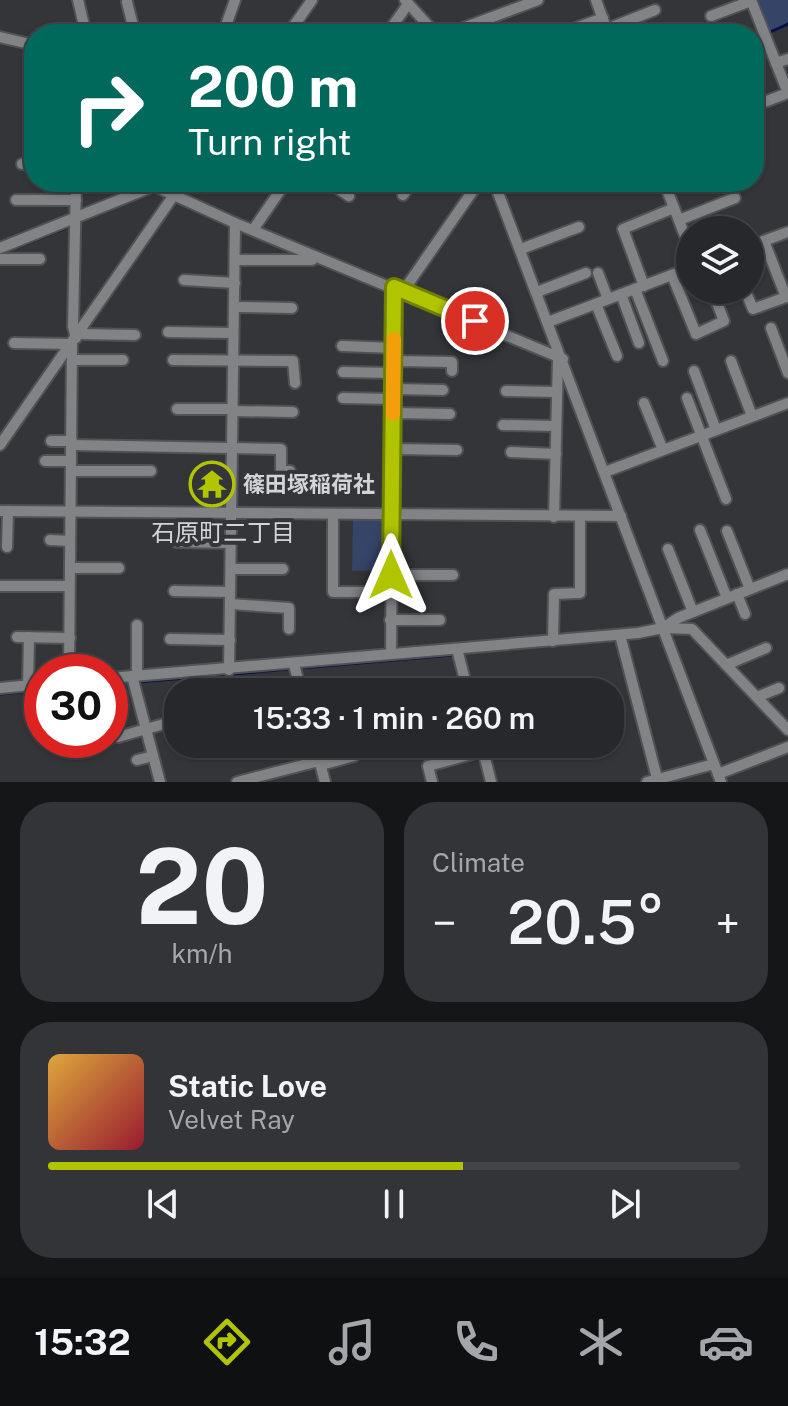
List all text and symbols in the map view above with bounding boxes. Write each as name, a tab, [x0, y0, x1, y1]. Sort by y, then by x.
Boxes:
text: 200 m	[188, 54, 358, 120]
icon: right	[56, 56, 160, 160]
text: Turn right	[188, 121, 351, 163]
map controls	[676, 216, 764, 304]
button: layers	[676, 216, 764, 304]
pin	[441, 287, 509, 355]
icon: arrive	[453, 299, 497, 343]
temple icon: 篠田塚稲荷社	[188, 460, 236, 508]
place label: 篠田塚稲荷社	[243, 471, 375, 497]
district label: 石原町二丁目	[151, 518, 295, 546]
position arrow	[349, 533, 433, 617]
speed limit sign: 30	[24, 654, 128, 758]
text: 15:33 · 1 min · 260 m	[253, 700, 535, 736]
text: 20	[135, 825, 269, 947]
text: Climate	[432, 847, 525, 878]
text: 20.5°	[507, 887, 665, 958]
text: −	[432, 897, 456, 949]
text: +	[716, 897, 740, 949]
text: km/h	[171, 938, 233, 969]
text: Static Love	[168, 1068, 327, 1104]
text: Velvet Ray	[168, 1104, 295, 1135]
icon: previous	[141, 1182, 185, 1226]
icon: pause	[372, 1182, 416, 1226]
icon: next	[603, 1182, 647, 1226]
icon: directions	[199, 1314, 255, 1370]
icon: music	[324, 1314, 380, 1370]
icon: phone	[448, 1314, 504, 1370]
icon: climate	[573, 1314, 629, 1370]
icon: car	[698, 1314, 754, 1370]
text: 15:32	[34, 1321, 131, 1363]

